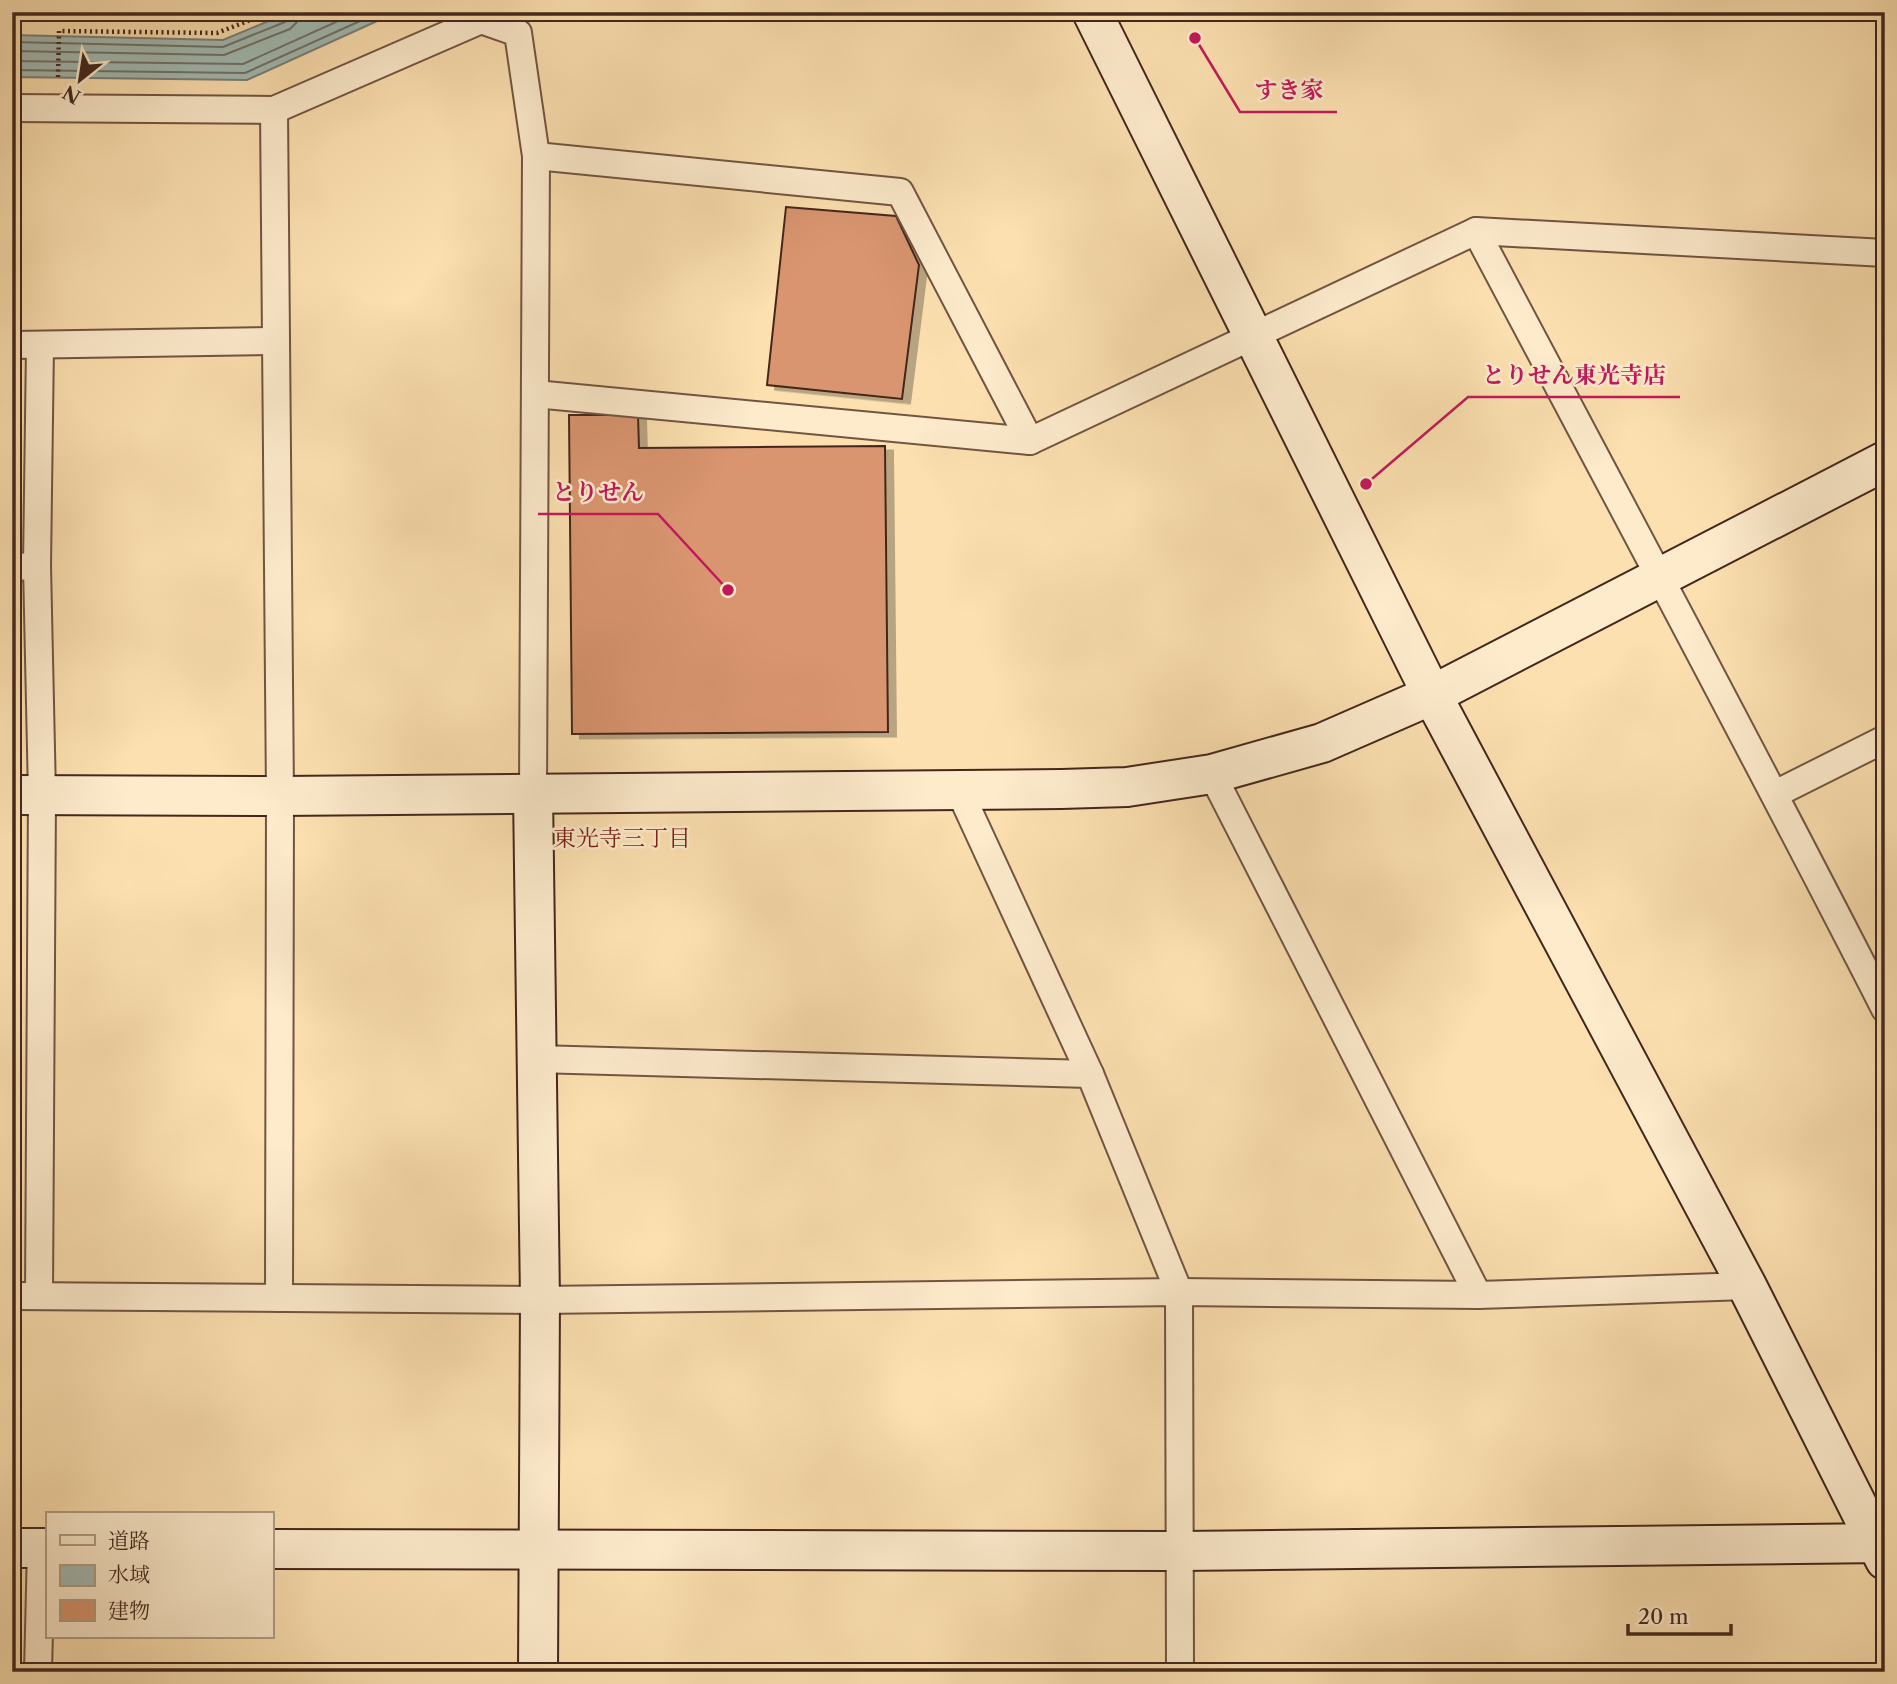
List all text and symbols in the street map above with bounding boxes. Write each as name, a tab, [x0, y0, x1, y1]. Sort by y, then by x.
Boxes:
north arrow	[46, 46, 116, 116]
callout: すき家	[1240, 68, 1337, 112]
text: すき家	[1255, 76, 1324, 104]
text: N	[59, 80, 85, 108]
callout: とりせん東光寺店	[1468, 353, 1680, 397]
text: とりせん東光寺店	[1482, 361, 1666, 389]
callout: とりせん	[538, 470, 658, 514]
text: とりせん	[552, 478, 644, 506]
district label: 東光寺三丁目	[553, 824, 691, 852]
legend	[46, 1512, 273, 1638]
text: 道路	[108, 1528, 150, 1553]
text: 水域	[108, 1562, 150, 1587]
scale bar	[1628, 1593, 1731, 1637]
text: 建物	[108, 1598, 150, 1623]
text: 20 m	[1638, 1604, 1689, 1629]

